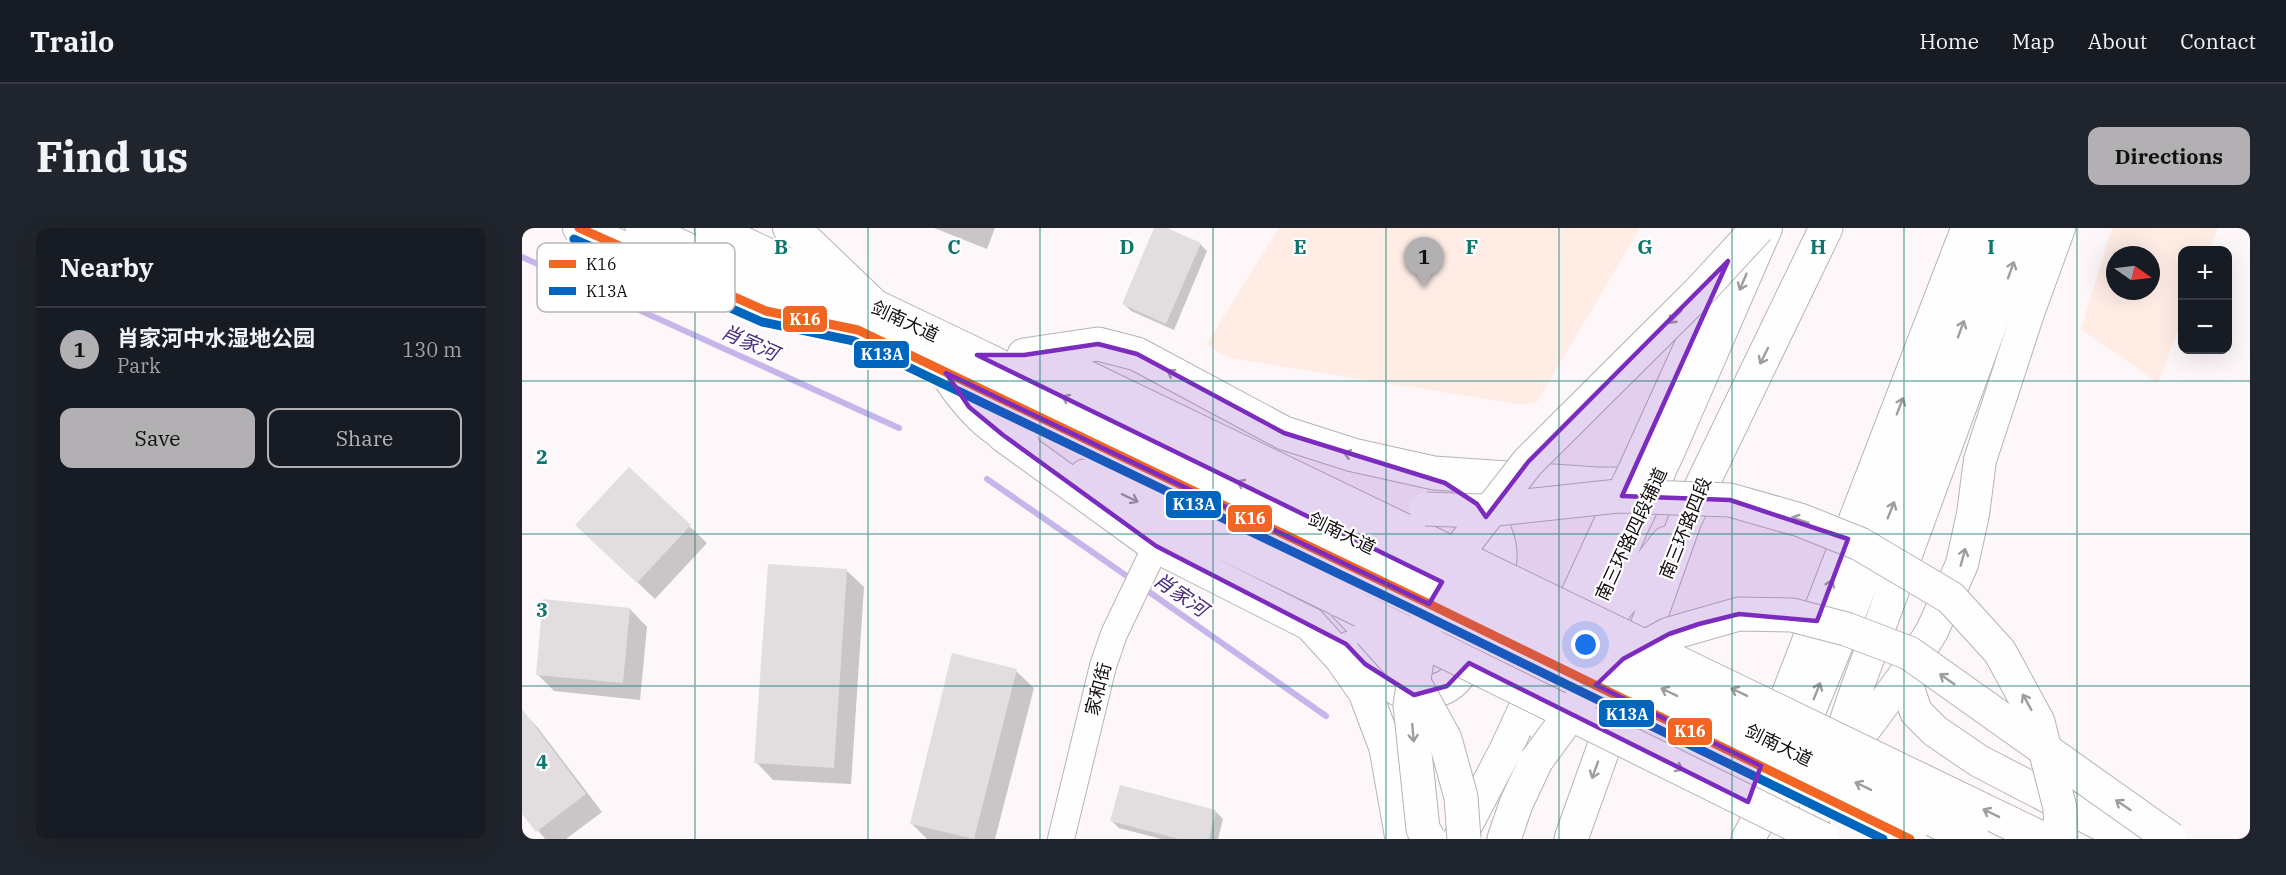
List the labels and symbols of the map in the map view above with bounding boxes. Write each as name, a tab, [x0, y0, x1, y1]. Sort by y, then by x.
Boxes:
text: B	[774, 233, 788, 260]
text: C	[947, 233, 961, 260]
text: D	[1119, 233, 1135, 260]
text: E	[1293, 233, 1307, 260]
text: F	[1466, 233, 1478, 260]
text: G	[1637, 233, 1653, 260]
text: H	[1810, 233, 1826, 260]
text: I	[1987, 233, 1995, 260]
pin: 1	[1404, 238, 1444, 287]
legend	[537, 243, 735, 312]
north arrow	[2106, 246, 2160, 300]
text: K16	[586, 254, 617, 274]
one-way arrow	[2007, 261, 2018, 280]
one-way arrow	[1737, 272, 1748, 290]
text: K13A	[586, 281, 628, 301]
street label: 剑南大道	[868, 295, 942, 347]
line badge: K16	[782, 305, 828, 333]
text: K16	[789, 309, 821, 329]
one-way arrow	[1667, 309, 1682, 324]
water label: 肖家河	[717, 317, 787, 368]
one-way arrow	[1957, 320, 1968, 338]
line badge: K13A	[853, 340, 910, 369]
text: K13A	[861, 344, 903, 364]
one-way arrow	[1757, 347, 1769, 365]
one-way arrow	[1167, 369, 1184, 381]
one-way arrow	[1061, 394, 1079, 405]
one-way arrow	[1895, 397, 1906, 416]
text: 2	[536, 443, 548, 470]
one-way arrow	[1343, 449, 1362, 460]
street label: 南三环路四段辅道	[1590, 464, 1672, 604]
street label: 南三环路四段	[1654, 474, 1716, 582]
one-way arrow	[1236, 479, 1254, 491]
line badge: K13A	[1165, 490, 1222, 519]
one-way arrow	[1120, 493, 1138, 504]
text: K13A	[1173, 494, 1215, 514]
one-way arrow	[1886, 502, 1897, 520]
line badge: K16	[1227, 504, 1273, 533]
street label: 剑南大道	[1305, 507, 1379, 559]
text: K16	[1234, 508, 1266, 528]
one-way arrow	[1792, 514, 1810, 525]
one-way arrow	[1958, 548, 1969, 567]
water label: 肖家河	[1149, 566, 1217, 625]
one-way arrow	[1825, 579, 1836, 598]
text: 3	[536, 596, 548, 623]
your location	[1571, 630, 1600, 659]
street label: 家和街	[1080, 660, 1116, 718]
one-way arrow	[1940, 673, 1956, 685]
one-way arrow	[1812, 682, 1823, 701]
one-way arrow	[1660, 685, 1678, 697]
one-way arrow	[1731, 685, 1749, 697]
one-way arrow	[2021, 694, 2033, 711]
line badge: K13A	[1598, 699, 1655, 728]
text: K13A	[1606, 704, 1648, 724]
line badge: K16	[1667, 717, 1713, 746]
street label: 剑南大道	[1742, 719, 1816, 771]
text: K16	[1674, 721, 1706, 741]
one-way arrow	[1407, 722, 1418, 742]
text: 4	[536, 748, 548, 775]
one-way arrow	[1588, 760, 1599, 778]
one-way arrow	[1666, 760, 1684, 772]
one-way arrow	[1855, 780, 1873, 791]
one-way arrow	[2115, 799, 2131, 811]
one-way arrow	[1982, 807, 2000, 819]

